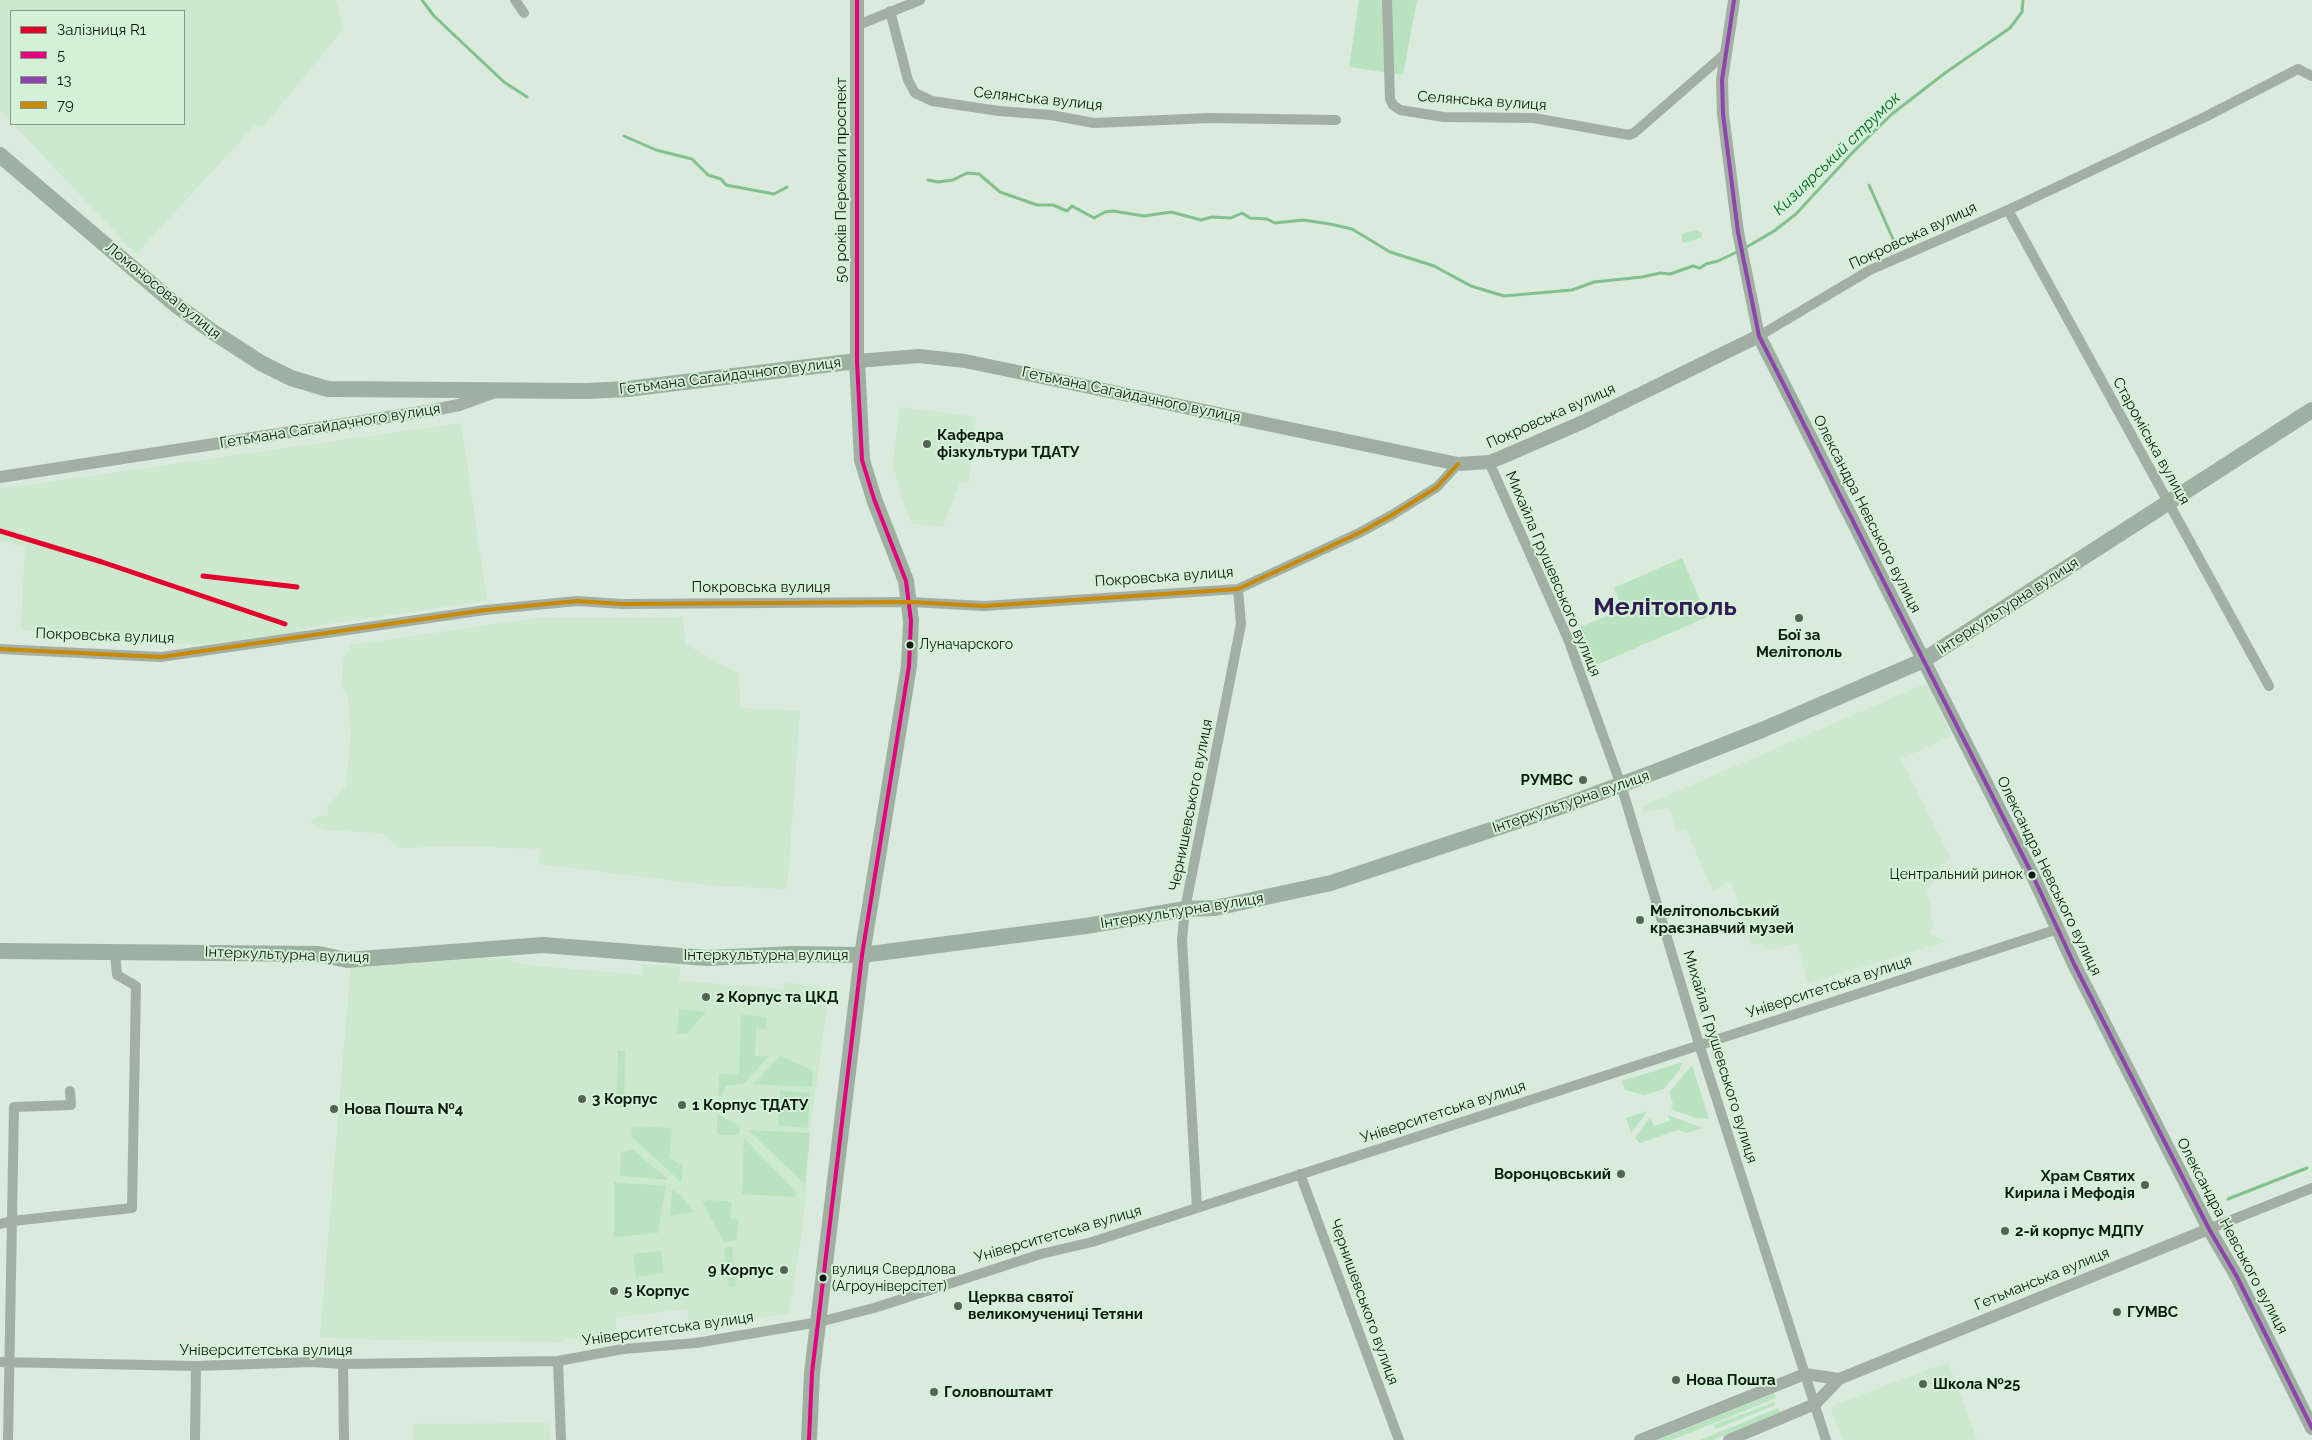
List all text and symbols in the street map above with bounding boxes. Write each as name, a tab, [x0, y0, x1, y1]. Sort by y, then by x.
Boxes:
legend	[10, 10, 185, 125]
text: Залізниця R1	[57, 21, 146, 39]
text: 5	[57, 46, 65, 64]
text: 13	[57, 71, 71, 89]
street label: 50 років Перемоги проспект	[832, 77, 850, 283]
street label: Селянська вулиця	[973, 83, 1103, 115]
street label: Селянська вулиця	[1417, 88, 1547, 114]
water label: Кизиярський струмок	[1770, 88, 1904, 220]
text: 79	[57, 96, 74, 114]
street label: Покровська вулиця	[1846, 198, 1980, 274]
street label: Ломоносова вулиця	[101, 239, 225, 343]
street label: Гетьмана Сагайдачного вулиця	[618, 353, 842, 399]
street label: Гетьмана Сагайдачного вулиця	[1020, 363, 1242, 427]
street label: Староміська вулиця	[2108, 374, 2194, 508]
street label: Покровська вулиця	[1484, 380, 1618, 452]
street label: Гетьмана Сагайдачного вулиця	[218, 400, 442, 452]
street label: Олександра Невського вулиця	[1809, 412, 1925, 616]
place label: Кафедра фізкультури ТДАТУ	[937, 426, 1079, 461]
marker: Кафедра фізкультури ТДАТУ	[921, 438, 933, 450]
street label: Михайла Грушевського вулиця	[1501, 469, 1605, 679]
street label: Інтеркультурна вулиця	[1934, 554, 2082, 658]
street label: Покровська вулиця	[1094, 563, 1234, 591]
street label: Покровська вулиця	[691, 578, 831, 596]
district label: Мелітополь	[1593, 592, 1737, 622]
marker: Бої за Мелітополь	[1793, 612, 1805, 624]
street label: Покровська вулиця	[35, 625, 175, 647]
place label: Бої за Мелітополь	[1756, 626, 1842, 661]
place label: Луначарского	[919, 637, 1013, 653]
marker: Луначарского	[905, 640, 915, 650]
street label: Чернишевського вулиця	[1165, 717, 1217, 893]
street label: Інтеркультурна вулиця	[1490, 767, 1652, 837]
place label: РУМВC	[1521, 771, 1573, 789]
street label: Олександра Невського вулиця	[1993, 773, 2105, 979]
marker: РУМВC	[1577, 774, 1589, 786]
place label: Центральний ринок	[1890, 867, 2023, 883]
marker: Центральний ринок	[2027, 870, 2037, 880]
street label: Інтеркультурна вулиця	[1099, 889, 1265, 933]
place label: Мелітопольський краєзнавчий музей	[1650, 902, 1794, 937]
marker: Мелітопольський краєзнавчий музей	[1634, 914, 1646, 926]
street label: Інтеркультурна вулиця	[204, 943, 370, 967]
street label: Інтеркультурна вулиця	[684, 946, 848, 964]
street label: Михайла Грушевського вулиця	[1679, 948, 1761, 1166]
street label: Університетська вулиця	[1744, 952, 1914, 1022]
place label: 2 Корпус та ЦКД	[716, 988, 838, 1006]
marker: 2 Корпус та ЦКД	[700, 991, 712, 1003]
street label: Університетська вулиця	[1358, 1077, 1528, 1147]
place label: 3 Корпус	[592, 1090, 658, 1108]
marker: 3 Корпус	[576, 1093, 588, 1105]
place label: 1 Корпус ТДАТУ	[692, 1096, 808, 1114]
marker: 1 Корпус ТДАТУ	[676, 1099, 688, 1111]
place label: Нова Пошта №4	[344, 1100, 463, 1118]
marker: Нова Пошта №4	[328, 1103, 340, 1115]
street label: Олександра Невського вулиця	[2172, 1135, 2292, 1337]
place label: Воронцовський	[1494, 1165, 1611, 1183]
place label: Храм Святих Кирила і Мефодія	[2004, 1167, 2135, 1202]
marker: Воронцовський	[1615, 1168, 1627, 1180]
marker: Храм Святих Кирила і Мефодія	[2139, 1179, 2151, 1191]
street label: Університетська вулиця	[972, 1202, 1144, 1266]
street label: Чернишевського вулиця	[1326, 1217, 1402, 1387]
place label: 2-й корпус МДПУ	[2015, 1222, 2143, 1240]
marker: 2-й корпус МДПУ	[1999, 1225, 2011, 1237]
street label: Гетьманська вулиця	[1972, 1244, 2112, 1314]
place label: 9 Корпус	[708, 1261, 774, 1279]
place label: вулиця Свердлова (Агроуніверсітет)	[832, 1262, 956, 1294]
marker: 9 Корпус	[778, 1264, 790, 1276]
marker: вулиця Свердлова (Агроуніверсітет)	[818, 1273, 828, 1283]
place label: 5 Корпус	[624, 1282, 690, 1300]
marker: 5 Корпус	[608, 1285, 620, 1297]
place label: Церква святої великомучениці Тетяни	[968, 1288, 1143, 1323]
marker: Церква святої великомучениці Тетяни	[952, 1300, 964, 1312]
place label: ГУМВС	[2127, 1303, 2178, 1321]
marker: ГУМВС	[2111, 1306, 2123, 1318]
street label: Університетська вулиця	[581, 1308, 755, 1350]
street label: Університетська вулиця	[180, 1341, 352, 1359]
place label: Нова Пошта	[1686, 1371, 1776, 1389]
marker: Нова Пошта	[1670, 1374, 1682, 1386]
place label: Школа №25	[1933, 1375, 2020, 1393]
marker: Школа №25	[1917, 1378, 1929, 1390]
place label: Головпоштамт	[944, 1383, 1053, 1401]
marker: Головпоштамт	[928, 1386, 940, 1398]

